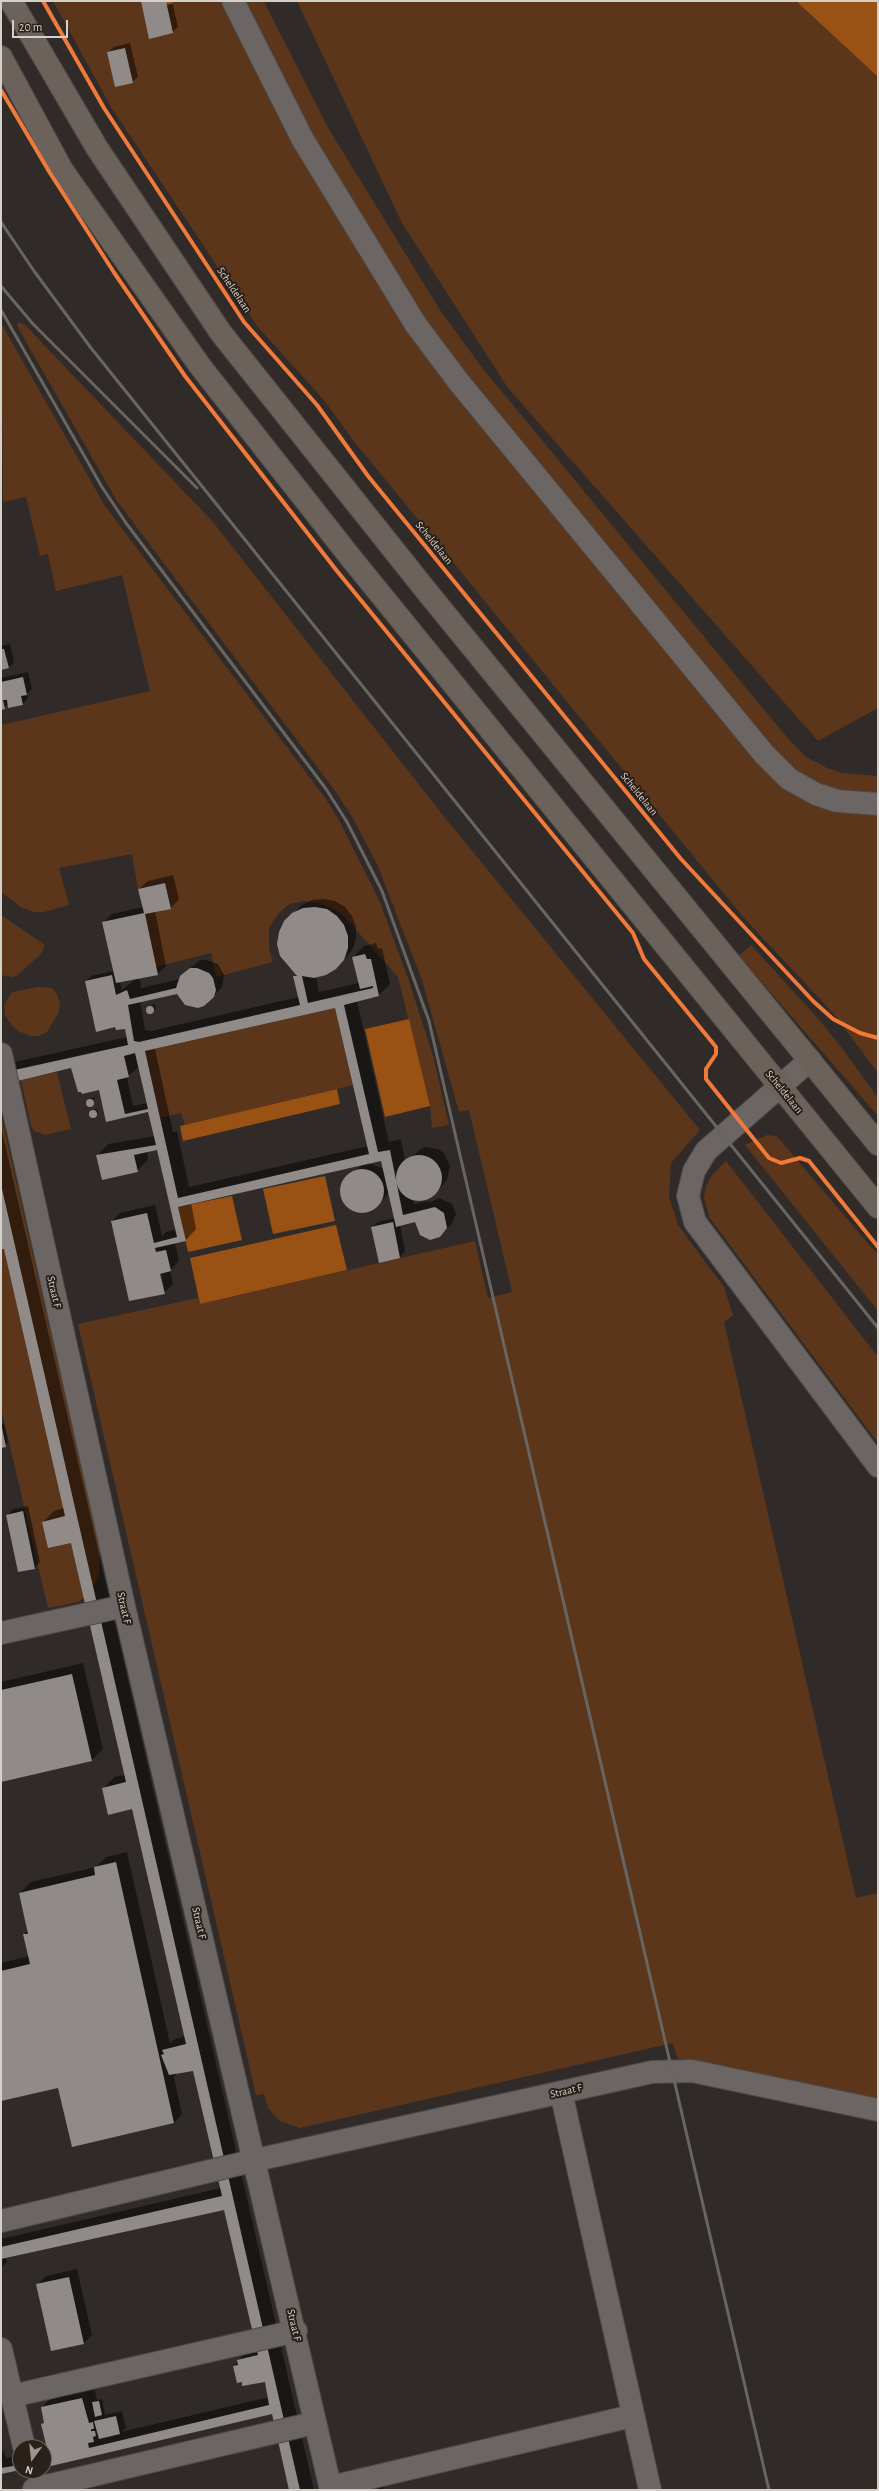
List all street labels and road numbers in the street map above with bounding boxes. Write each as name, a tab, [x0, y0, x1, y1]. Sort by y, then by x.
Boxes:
street label: Scheldelaan	[214, 265, 254, 315]
street label: Scheldelaan	[413, 519, 455, 567]
street label: Scheldelaan	[618, 770, 660, 818]
street label: Scheldelaan	[763, 1068, 805, 1116]
street label: Straat F	[44, 1275, 64, 1309]
street label: Straat F	[114, 1591, 134, 1625]
street label: Straat F	[189, 1906, 209, 1940]
street label: Straat F	[549, 2081, 583, 2101]
street label: Straat F	[284, 2308, 304, 2342]

